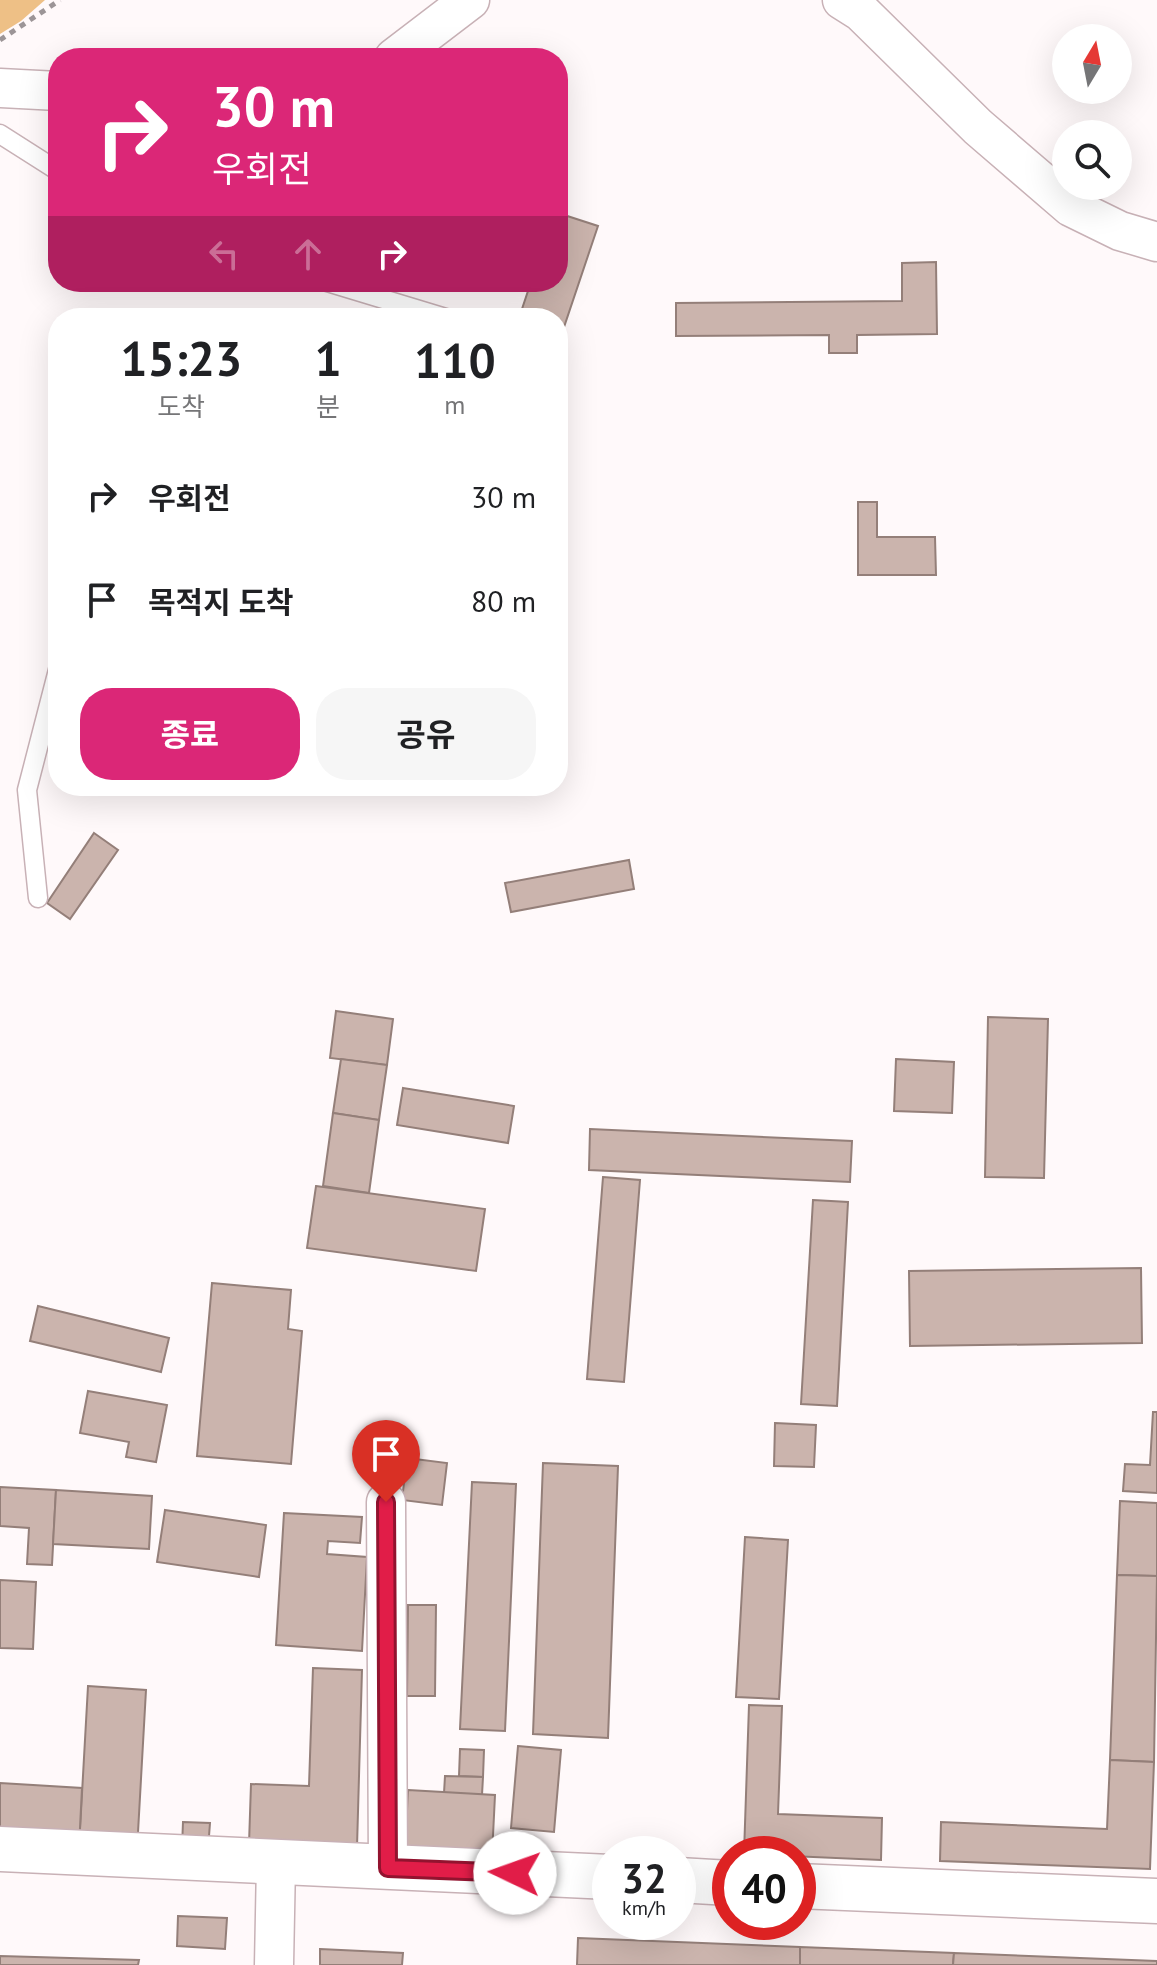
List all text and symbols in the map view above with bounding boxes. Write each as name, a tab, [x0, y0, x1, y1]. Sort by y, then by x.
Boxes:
north arrow	[1052, 24, 1132, 104]
map controls	[1052, 24, 1132, 200]
text: 30 m	[212, 70, 335, 142]
icon: right	[80, 80, 184, 184]
button: search	[1052, 120, 1132, 200]
text: 우회전	[212, 145, 311, 192]
icon: left	[202, 232, 246, 276]
icon: ahead	[286, 232, 330, 276]
icon: right	[370, 232, 414, 276]
text: 15:23	[120, 327, 242, 389]
text: 1	[314, 327, 342, 389]
text: 110	[414, 329, 496, 391]
text: m	[444, 388, 465, 421]
text: 도착	[157, 390, 205, 423]
text: 분	[316, 390, 340, 423]
icon: right	[80, 474, 124, 518]
text: 30 m	[471, 477, 536, 516]
text: 우회전	[148, 478, 231, 517]
icon: arrive	[80, 578, 124, 622]
text: 80 m	[471, 581, 536, 620]
text: 목적지 도착	[148, 582, 294, 621]
button: 종료	[80, 688, 300, 780]
button: 공유	[316, 688, 536, 780]
pin	[352, 1420, 420, 1502]
icon: arrive	[364, 1432, 408, 1476]
position arrow	[473, 1831, 557, 1915]
speed limit sign: 40	[712, 1836, 816, 1940]
text: 32	[621, 1852, 667, 1904]
text: km/h	[622, 1895, 666, 1921]

